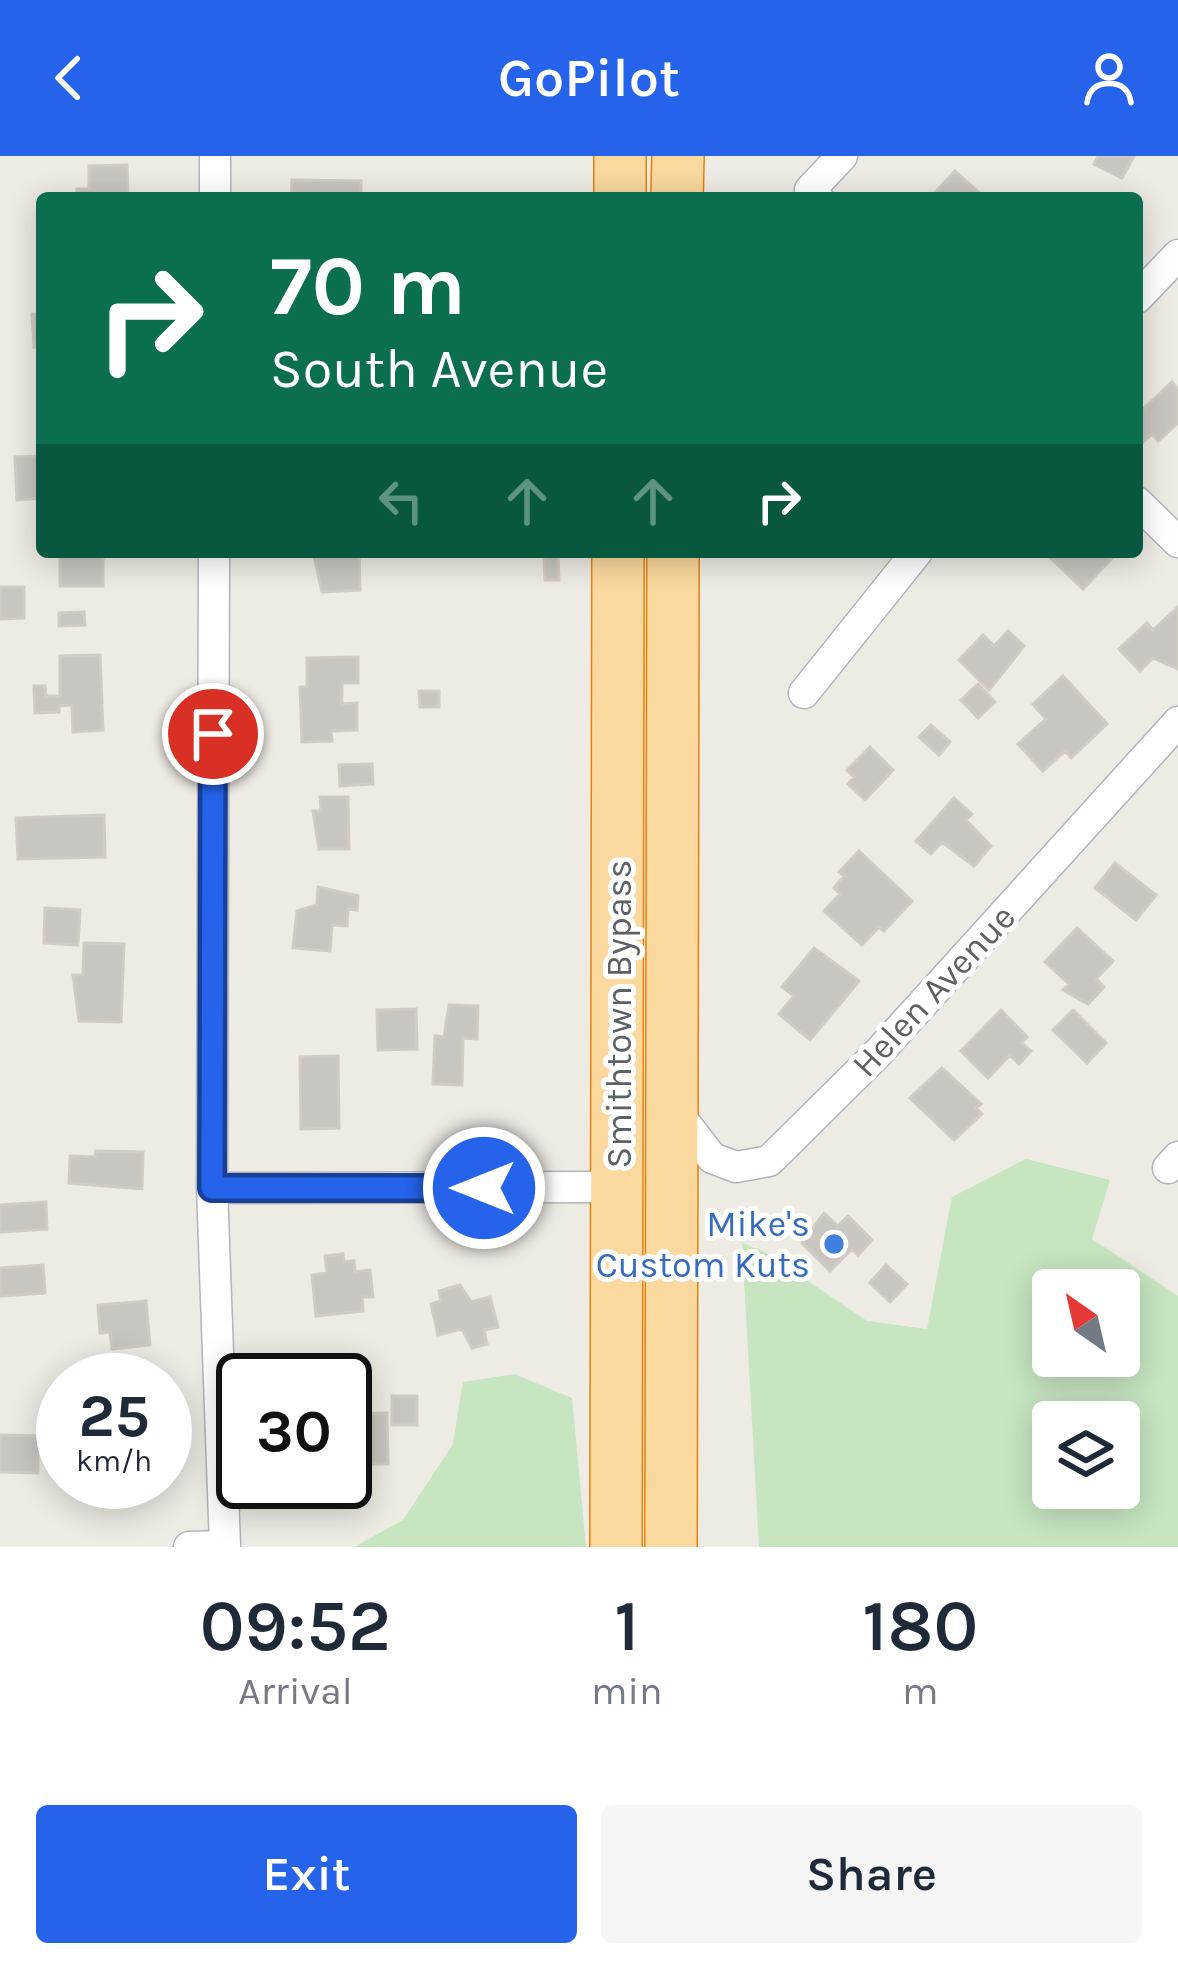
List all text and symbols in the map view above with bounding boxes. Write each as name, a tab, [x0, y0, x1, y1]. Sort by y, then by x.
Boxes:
icon: back	[36, 45, 102, 111]
icon: person	[1076, 45, 1142, 111]
text: GoPilot	[498, 46, 680, 110]
text: 70 m	[270, 237, 466, 335]
icon: right	[72, 240, 228, 396]
text: South Avenue	[270, 337, 608, 401]
icon: left	[368, 468, 434, 534]
icon: ahead	[494, 468, 560, 534]
icon: ahead	[620, 468, 686, 534]
icon: right	[746, 468, 812, 534]
pin	[162, 683, 264, 785]
icon: arrive	[180, 701, 246, 767]
street label: Smithtown Bypass	[598, 860, 640, 1168]
street label: Helen Avenue	[843, 896, 1024, 1085]
position arrow	[421, 1125, 547, 1251]
place label: Mike's Custom Kuts	[596, 1203, 810, 1286]
marker: Mike's Custom Kuts	[821, 1231, 847, 1257]
north arrow	[1032, 1269, 1140, 1377]
map controls	[1032, 1269, 1140, 1509]
speed limit sign: 30	[216, 1353, 372, 1509]
text: 25	[78, 1381, 150, 1451]
button: layers	[1032, 1401, 1140, 1509]
text: km/h	[76, 1443, 152, 1479]
text: 09:52	[200, 1584, 391, 1668]
text: 1	[614, 1584, 639, 1668]
text: 180	[862, 1584, 978, 1668]
text: Arrival	[238, 1668, 353, 1714]
text: min	[591, 1668, 663, 1714]
text: m	[902, 1668, 939, 1714]
button: Exit	[36, 1805, 577, 1943]
button: Share	[601, 1805, 1142, 1943]

